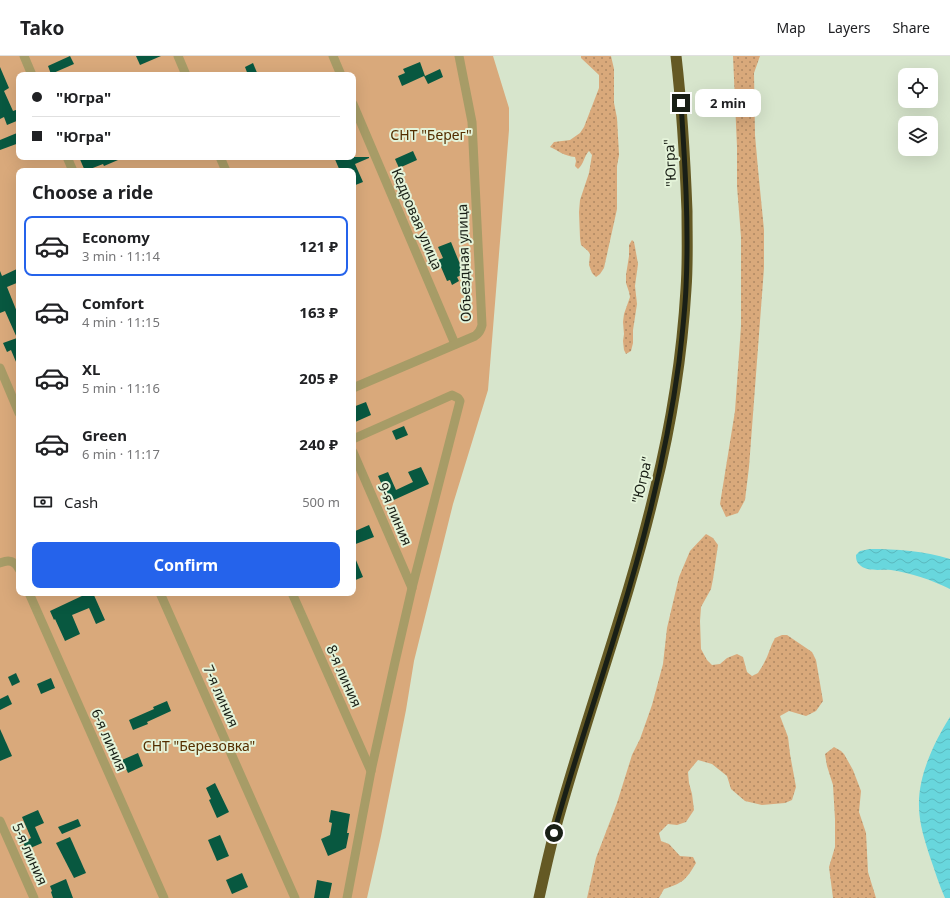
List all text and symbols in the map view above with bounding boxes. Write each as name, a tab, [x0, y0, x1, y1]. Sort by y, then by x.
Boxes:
text: Tako	[20, 15, 64, 41]
text: Map	[777, 18, 806, 37]
text: Layers	[828, 18, 870, 37]
text: Share	[892, 18, 930, 37]
map controls	[898, 68, 938, 156]
button: locate	[898, 68, 938, 108]
text: "Югра"	[56, 87, 111, 107]
callout: 2 min	[695, 89, 761, 117]
route end	[672, 94, 690, 112]
text: 2 min	[710, 94, 746, 112]
button: layers	[898, 116, 938, 156]
park label: СНТ "Берег"	[390, 125, 472, 144]
text: "Югра"	[56, 126, 111, 146]
street label: "Югра"	[659, 139, 680, 187]
street label: Кедровая улица	[388, 165, 447, 272]
text: Choose a ride	[32, 180, 153, 204]
street label: Объездная улица	[452, 204, 475, 323]
text: Economy	[82, 227, 150, 247]
icon: car	[34, 228, 70, 264]
text: 121 ₽	[299, 236, 338, 256]
text: 3 min · 11:14	[82, 247, 160, 265]
text: Comfort	[82, 293, 144, 313]
icon: car	[34, 294, 70, 330]
text: 163 ₽	[299, 302, 338, 322]
text: 4 min · 11:15	[82, 313, 160, 331]
text: XL	[82, 359, 100, 379]
icon: car	[34, 360, 70, 396]
text: 205 ₽	[299, 368, 338, 388]
text: 5 min · 11:16	[82, 379, 160, 397]
text: Green	[82, 425, 127, 445]
icon: car	[34, 426, 70, 462]
text: 240 ₽	[299, 434, 338, 454]
text: 6 min · 11:17	[82, 445, 160, 463]
street label: "Югра"	[627, 455, 656, 505]
street label: 9-я линия	[374, 479, 417, 548]
icon: cash	[32, 491, 54, 513]
text: Cash	[64, 492, 98, 512]
text: 500 m	[302, 493, 340, 511]
button: Confirm	[32, 542, 340, 588]
street label: 8-я линия	[322, 642, 367, 710]
street label: 7-я линия	[199, 662, 244, 730]
street label: 6-я линия	[87, 706, 132, 774]
park label: СНТ "Березовка"	[143, 736, 255, 755]
street label: 5-я линия	[8, 820, 53, 888]
route start	[545, 824, 563, 842]

